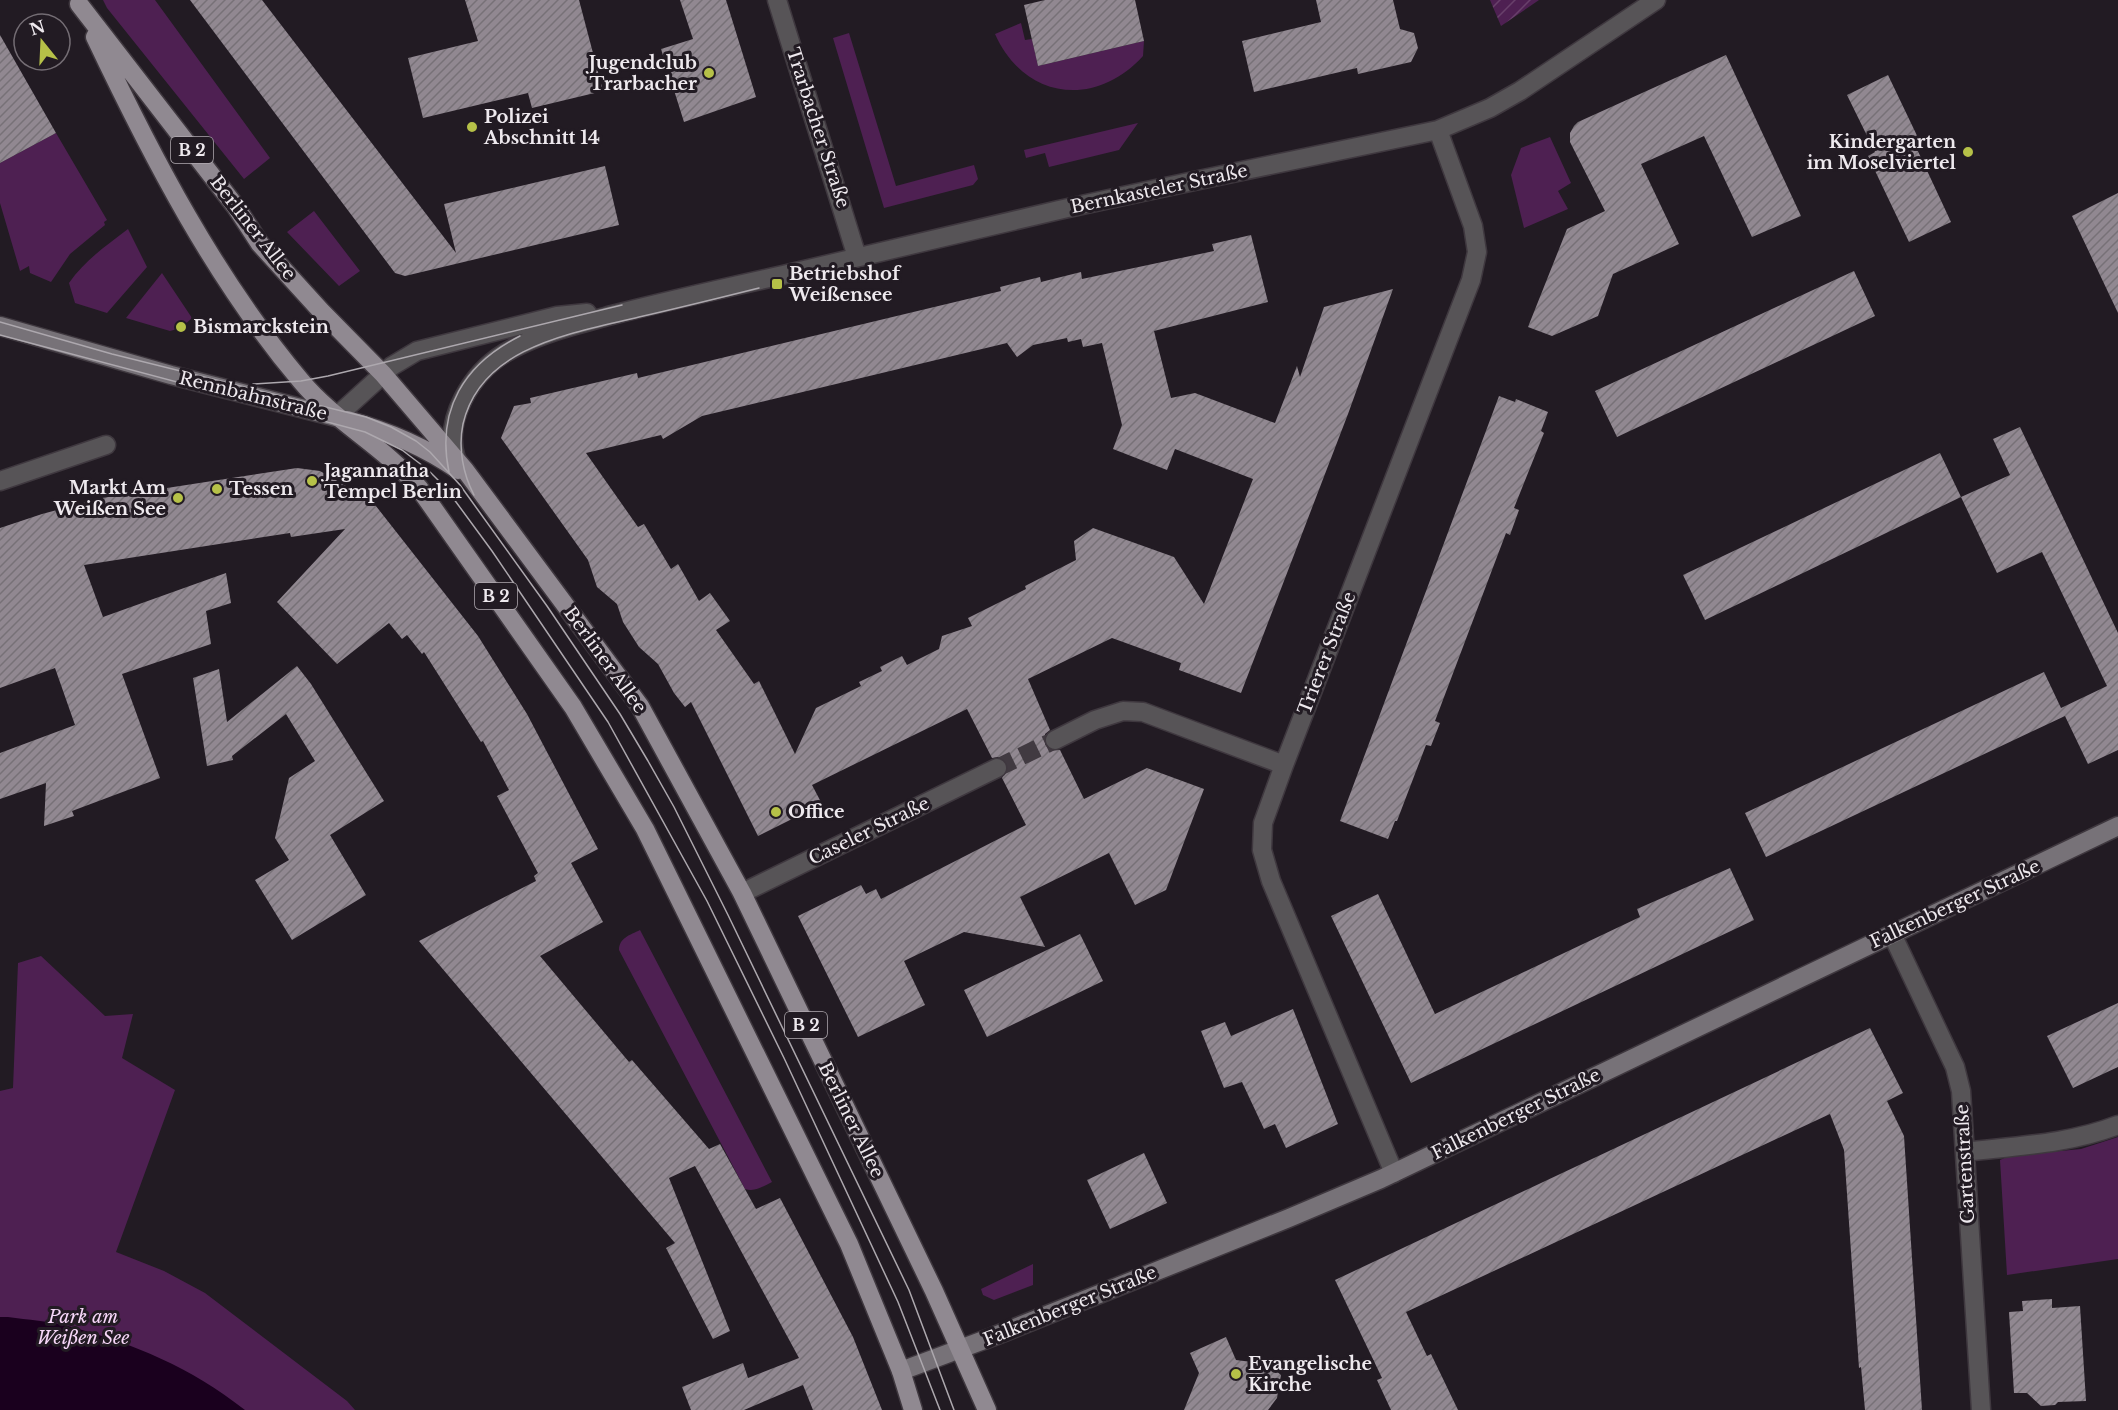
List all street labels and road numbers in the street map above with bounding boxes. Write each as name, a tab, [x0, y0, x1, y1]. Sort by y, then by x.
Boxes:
street label: Trarbacher Straße	[782, 45, 854, 211]
road number: B 2	[171, 137, 213, 163]
street label: Bernkasteler Straße	[1068, 159, 1250, 219]
street label: Berliner Allee	[205, 172, 301, 284]
street label: Rennbahnstraße	[177, 367, 329, 425]
road number: B 2	[475, 583, 517, 609]
street label: Trierer Straße	[1293, 589, 1361, 717]
street label: Berliner Allee	[559, 602, 651, 718]
street label: Caseler Straße	[805, 792, 933, 870]
street label: Falkenberger Straße	[1867, 855, 2043, 953]
road number: B 2	[785, 1012, 827, 1038]
street label: Berliner Allee	[813, 1058, 889, 1182]
street label: Falkenberger Straße	[1428, 1064, 1604, 1164]
street label: Gartenstraße	[1951, 1104, 1979, 1224]
street label: Falkenberger Straße	[980, 1261, 1160, 1351]

